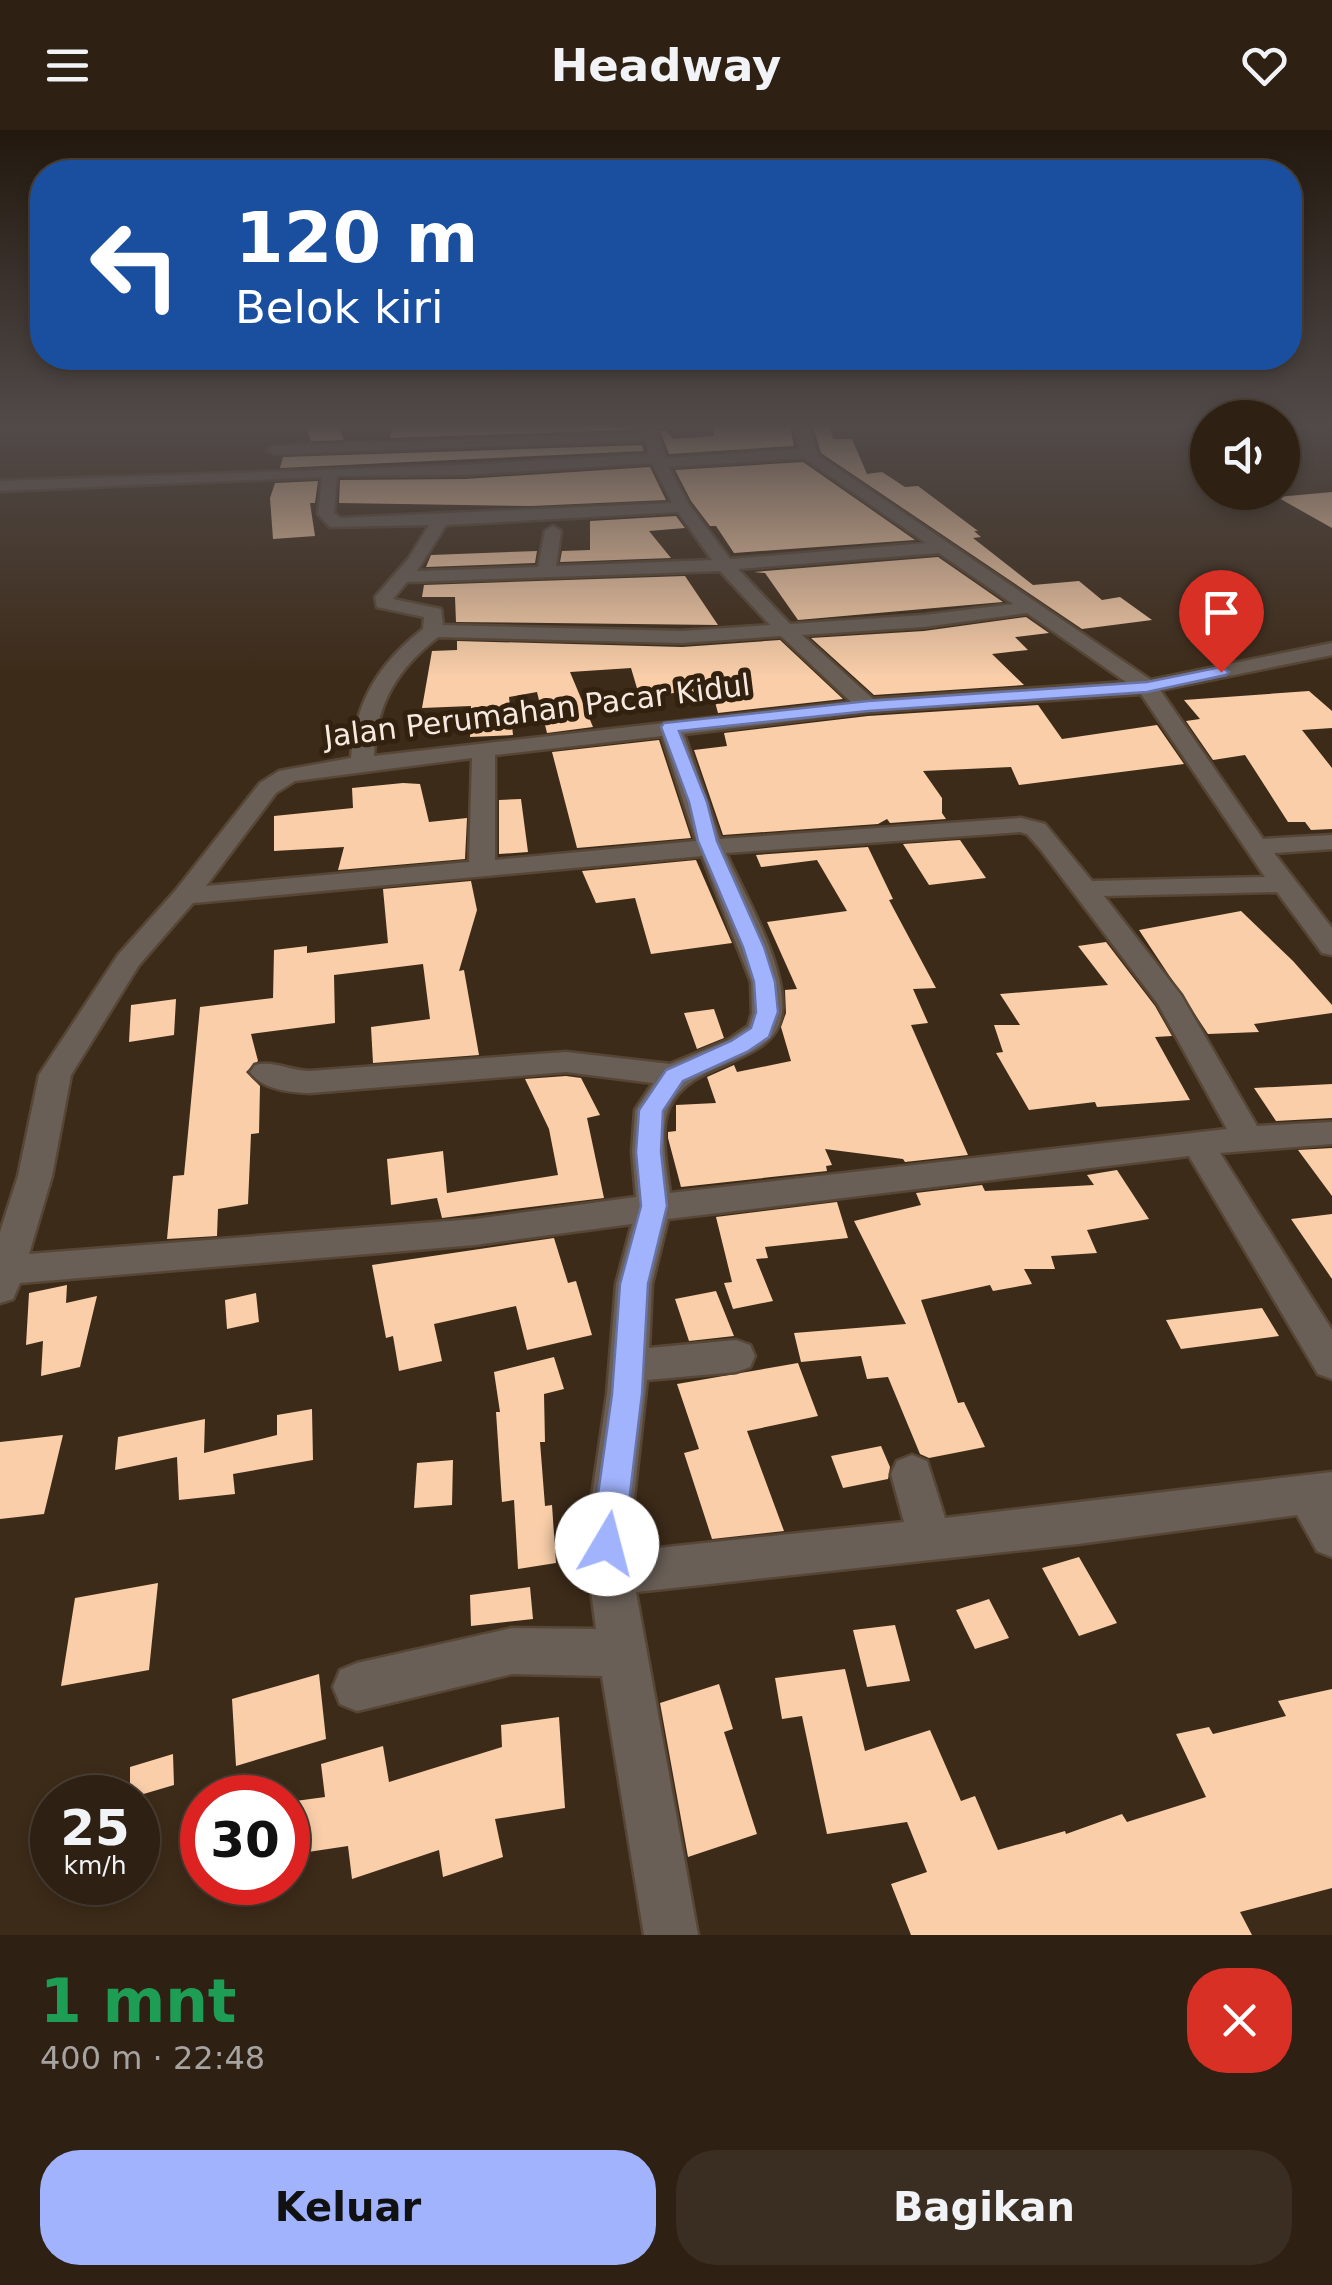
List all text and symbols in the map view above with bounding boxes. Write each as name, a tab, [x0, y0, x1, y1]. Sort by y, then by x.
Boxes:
icon: menu	[40, 38, 95, 93]
icon: heart	[1237, 38, 1292, 93]
text: Headway	[551, 39, 781, 92]
text: 120 m	[235, 197, 478, 279]
icon: left	[70, 200, 200, 330]
text: Belok kiri	[235, 281, 444, 334]
map controls	[1190, 400, 1300, 510]
button: sound	[1190, 400, 1300, 510]
pin	[1179, 570, 1264, 673]
icon: arrive	[1194, 585, 1249, 640]
street label: Jalan Perumahan Pacar Kidul	[320, 667, 752, 754]
position arrow	[555, 1492, 659, 1596]
speed limit sign: 30	[180, 1775, 310, 1905]
text: 25	[60, 1799, 130, 1857]
text: km/h	[63, 1851, 127, 1880]
text: 1 mnt	[40, 1966, 237, 2036]
button: close	[1187, 1968, 1292, 2073]
text: 400 m · 22:48	[40, 2039, 265, 2077]
button: Keluar	[40, 2150, 656, 2265]
button: Bagikan	[676, 2150, 1292, 2265]

